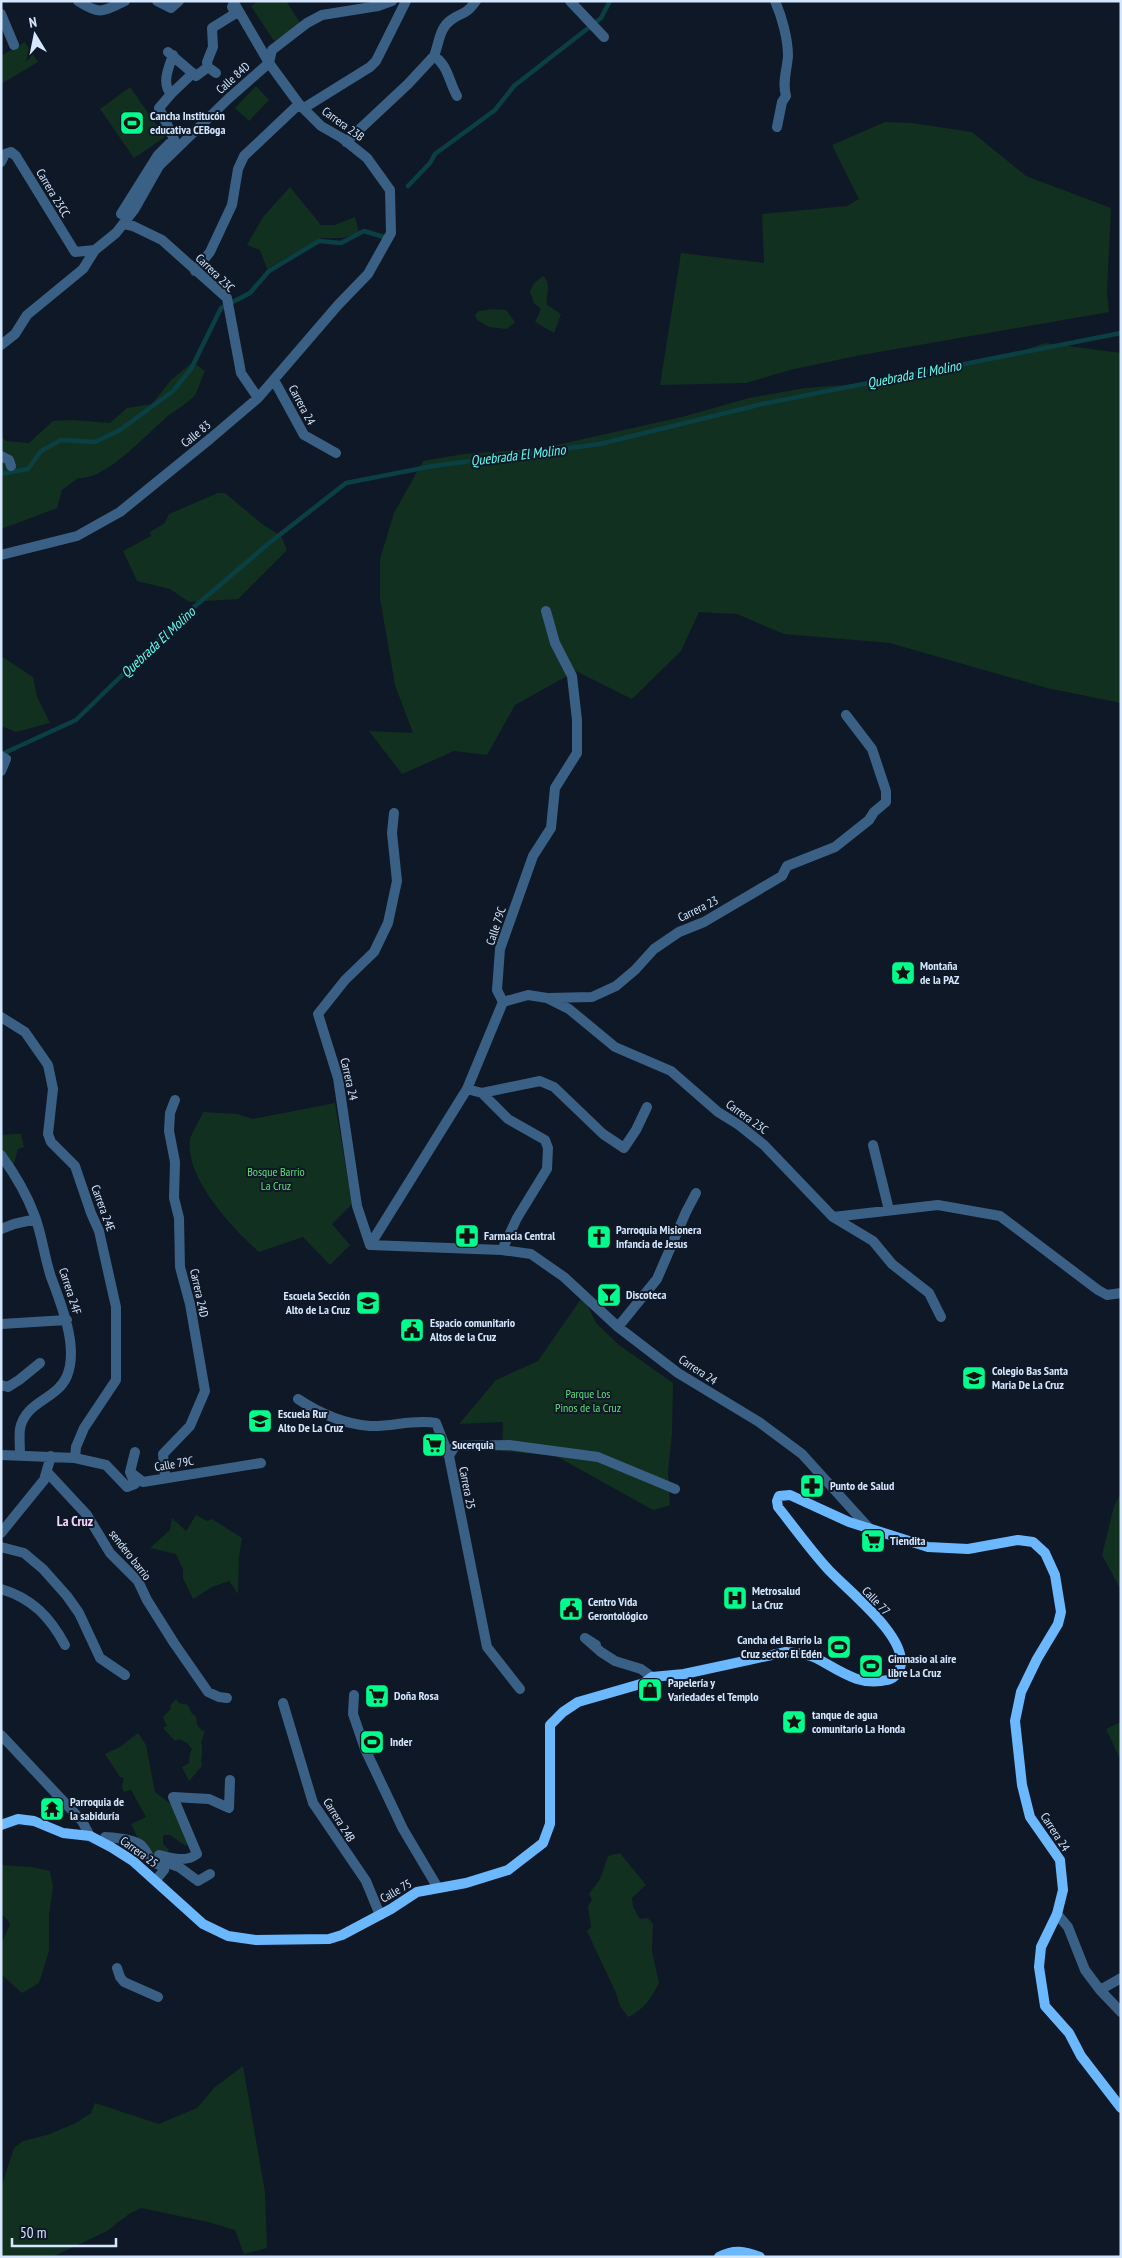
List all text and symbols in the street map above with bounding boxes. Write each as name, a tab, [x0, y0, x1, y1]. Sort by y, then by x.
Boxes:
north arrow	[10, 10, 60, 60]
text: N	[27, 13, 38, 32]
street label: Calle 84D	[213, 59, 253, 97]
street label: Carrera 23B	[319, 103, 368, 144]
place label: Cancha Institucón educativa CEBoga	[150, 108, 225, 137]
sports icon: Cancha Institucón educativa CEBoga	[119, 110, 145, 136]
street label: Carrera 23CC	[33, 166, 74, 220]
street label: Carrera 23C	[193, 250, 238, 295]
water label: Quebrada El Molino	[865, 356, 963, 392]
street label: Carrera 24	[286, 382, 319, 428]
street label: Calle 83	[178, 417, 214, 450]
water label: Quebrada El Molino	[470, 440, 567, 470]
water label: Quebrada El Molino	[117, 602, 200, 681]
street label: Carrera 23	[675, 892, 720, 925]
street label: Calle 79C	[482, 904, 509, 947]
place label: Montaña de la PAZ	[920, 958, 960, 987]
place icon: Montaña de la PAZ	[890, 960, 916, 986]
street label: Carrera 24	[337, 1056, 362, 1102]
street label: Carrera 23C	[723, 1096, 772, 1137]
park label: Bosque Barrio La Cruz	[247, 1164, 305, 1193]
street label: Carrera 24E	[88, 1183, 119, 1233]
place label: Parroquia Misionera Infancia de Jesus	[616, 1222, 702, 1251]
pharmacy icon: Farmacia Central	[454, 1223, 480, 1249]
church icon: Parroquia Misionera Infancia de Jesus	[586, 1224, 612, 1250]
place label: Farmacia Central	[484, 1228, 555, 1243]
street label: Carrera 24F	[56, 1266, 85, 1316]
street label: Carrera 24D	[187, 1267, 212, 1319]
bar icon: Discoteca	[596, 1282, 622, 1308]
place label: Discoteca	[626, 1287, 667, 1302]
place label: Escuela Sección Alto de La Cruz	[284, 1288, 350, 1317]
school or university icon: Escuela Sección Alto de La Cruz	[355, 1290, 381, 1316]
place label: Espacio comunitario Altos de la Cruz	[429, 1315, 516, 1344]
public building icon: Espacio comunitario Altos de la Cruz	[399, 1317, 425, 1343]
street label: Carrera 24	[676, 1352, 721, 1388]
place label: Colegio Bas Santa Maria De La Cruz	[992, 1363, 1068, 1392]
school or university icon: Colegio Bas Santa Maria De La Cruz	[961, 1365, 987, 1391]
park label: Parque Los Pinos de la Cruz	[555, 1386, 621, 1415]
place label: Escuela Rur Alto De La Cruz	[277, 1406, 344, 1435]
school or university icon: Escuela Rur Alto De La Cruz	[247, 1408, 273, 1434]
supermarket icon: Sucerquia	[421, 1432, 447, 1458]
place label: Sucerquia	[452, 1437, 494, 1452]
street label: Calle 79C	[153, 1453, 195, 1474]
street label: Carrera 25	[456, 1465, 479, 1510]
pharmacy icon: Punto de Salud	[799, 1473, 825, 1499]
place label: Punto de Salud	[830, 1478, 894, 1493]
district label: La Cruz	[57, 1512, 93, 1530]
street label: sendero barrio	[106, 1527, 155, 1583]
supermarket icon: Tiendita	[860, 1528, 886, 1554]
place label: Tiendita	[890, 1533, 925, 1548]
place label: Metrosalud La Cruz	[752, 1583, 800, 1612]
street label: Calle 77	[859, 1583, 894, 1618]
hospital icon: Metrosalud La Cruz	[722, 1585, 748, 1611]
place label: Centro Vida Gerontológico	[588, 1594, 649, 1623]
public building icon: Centro Vida Gerontológico	[558, 1596, 584, 1622]
place label: Cancha del Barrio la Cruz sector El Edén	[737, 1632, 822, 1661]
sports icon: Cancha del Barrio la Cruz sector El Edén	[826, 1634, 852, 1660]
place label: Gimnasio al aire libre La Cruz	[888, 1651, 956, 1680]
sports icon: Gimnasio al aire libre La Cruz	[858, 1653, 884, 1679]
place label: Papelería y Variedades el Templo	[667, 1675, 759, 1704]
shop icon: Papelería y Variedades el Templo	[637, 1677, 663, 1703]
supermarket icon: Doña Rosa	[364, 1683, 390, 1709]
place label: Doña Rosa	[394, 1688, 439, 1703]
place label: tanque de agua comunitario La Honda	[812, 1707, 905, 1736]
place icon: tanque de agua comunitario La Honda	[781, 1709, 807, 1735]
sports icon: Inder	[359, 1729, 385, 1755]
place label: Inder	[390, 1734, 413, 1749]
place label: Parroquia de la sabiduría	[70, 1794, 124, 1823]
street label: Carrera 24B	[320, 1795, 359, 1845]
temple icon: Parroquia de la sabiduría	[39, 1796, 65, 1822]
street label: Carrera 24	[1037, 1810, 1074, 1854]
street label: Carrera 25	[117, 1833, 161, 1870]
street label: Calle 75	[377, 1876, 414, 1906]
scale bar	[12, 2216, 116, 2248]
text: 50 m	[20, 2223, 46, 2242]

